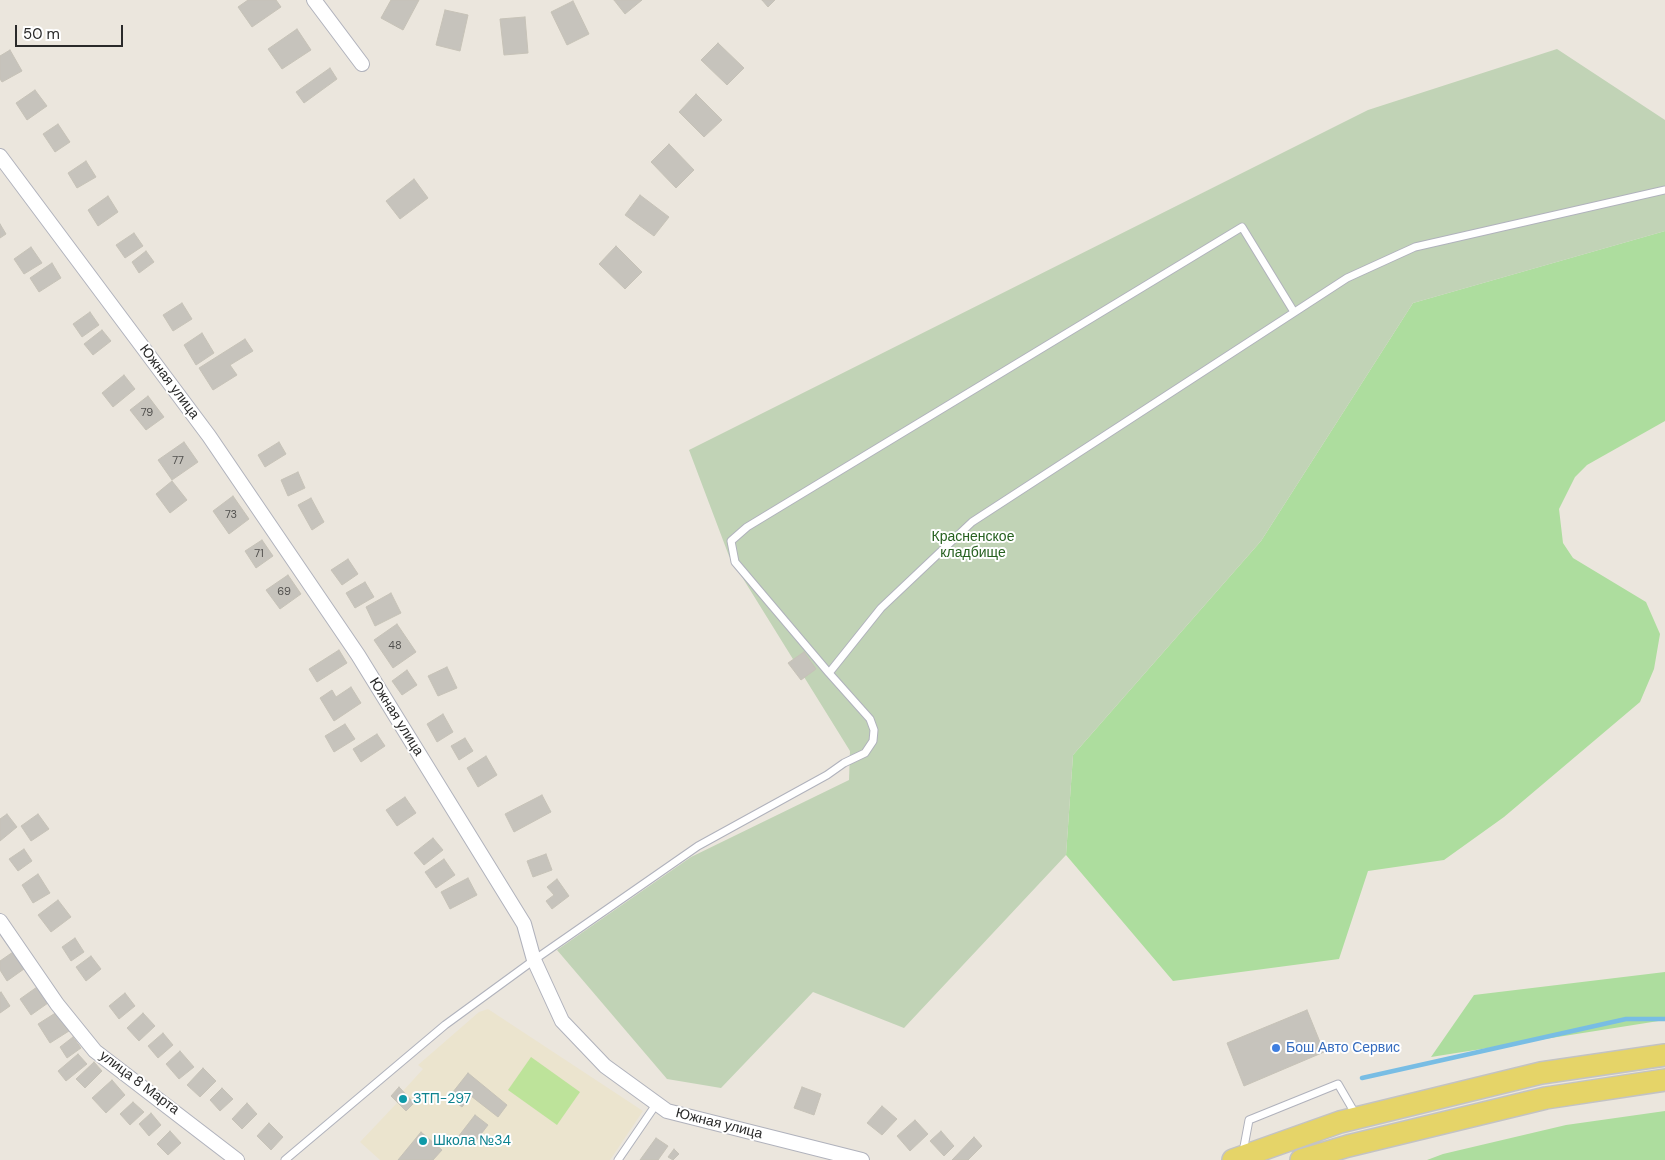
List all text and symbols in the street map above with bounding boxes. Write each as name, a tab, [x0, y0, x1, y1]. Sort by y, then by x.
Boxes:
scale bar	[18, 15, 125, 47]
text: 50 m	[23, 24, 60, 44]
street label: Южная улица	[136, 341, 202, 423]
house number: 79	[141, 406, 153, 420]
house number: 77	[172, 454, 184, 468]
house number: 73	[225, 508, 237, 522]
park label: Красненское кладбище	[932, 529, 1014, 562]
house number: 71	[254, 547, 264, 561]
house number: 69	[277, 585, 291, 599]
house number: 48	[388, 639, 402, 653]
street label: Южная улица	[365, 675, 427, 759]
place label: Бош Авто Сервис	[1286, 1040, 1400, 1056]
marker: Бош Авто Сервис	[1270, 1042, 1282, 1054]
street label: улица 8 Марта	[96, 1048, 182, 1118]
place label: ЗТП-297	[413, 1091, 471, 1107]
marker: ЗТП-297	[397, 1093, 409, 1105]
street label: Южная улица	[674, 1105, 764, 1143]
place label: Школа №34	[433, 1133, 511, 1149]
marker: Школа №34	[417, 1135, 429, 1147]

